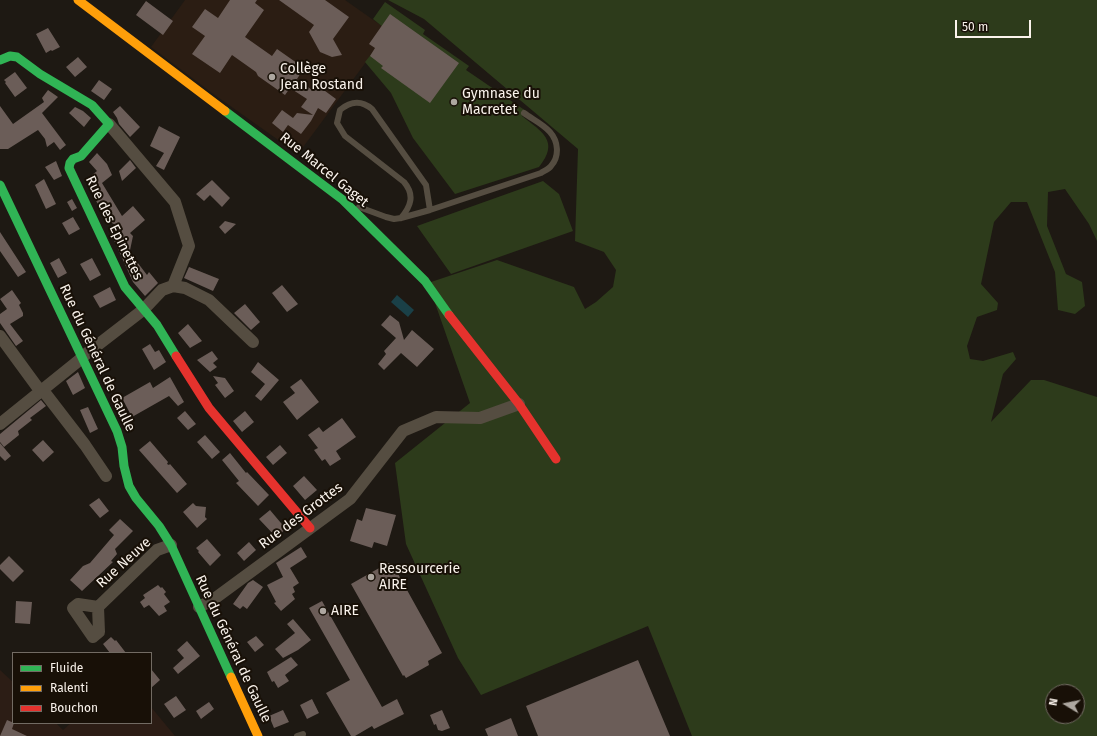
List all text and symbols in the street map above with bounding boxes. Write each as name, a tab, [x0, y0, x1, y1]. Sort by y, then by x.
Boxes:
scale bar	[957, 12, 1033, 38]
text: 50 m	[962, 20, 988, 34]
place label: Collège Jean Rostand	[280, 61, 363, 94]
marker: Collège Jean Rostand	[267, 72, 277, 82]
place label: Gymnase du Macretet	[462, 86, 540, 118]
marker: Gymnase du Macretet	[449, 97, 459, 107]
street label: Rue Marcel Gaget	[276, 129, 372, 211]
street label: Rue des Epinettes	[82, 173, 146, 283]
street label: Rue du Général de Gaulle	[55, 282, 139, 434]
street label: Rue des Grottes	[256, 479, 346, 553]
street label: Rue Neuve	[93, 534, 155, 592]
place label: Ressourcerie AIRE	[379, 561, 460, 594]
marker: Ressourcerie AIRE	[366, 572, 376, 582]
street label: Rue du Général de Gaulle	[191, 573, 275, 725]
place label: AIRE	[331, 603, 359, 619]
marker: AIRE	[318, 606, 328, 616]
legend	[12, 652, 152, 724]
text: Fluide	[50, 661, 83, 675]
text: Ralenti	[50, 681, 88, 695]
north arrow	[1045, 684, 1085, 724]
text: N	[1047, 697, 1061, 707]
text: Bouchon	[50, 701, 98, 715]

